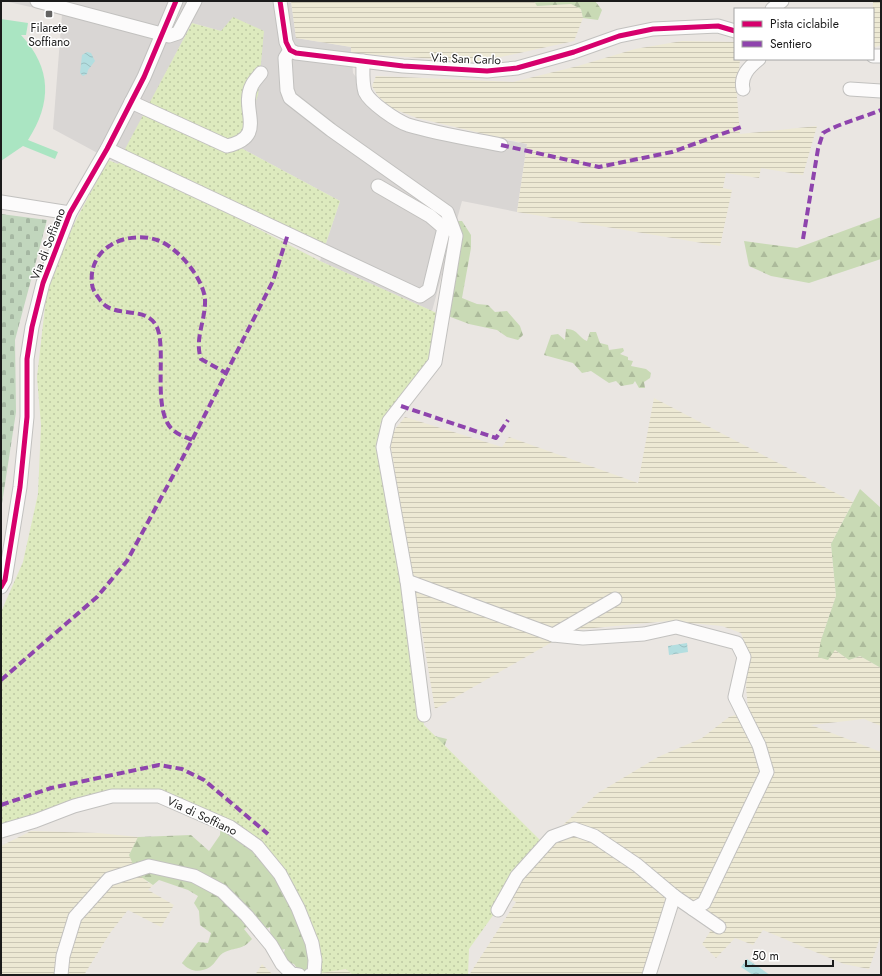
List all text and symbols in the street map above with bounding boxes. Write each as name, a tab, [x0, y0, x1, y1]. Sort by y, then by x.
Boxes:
legend	[734, 8, 874, 60]
marker: Filarete Soffiano	[44, 9, 54, 19]
text: Pista ciclabile	[770, 15, 839, 33]
place label: Filarete Soffiano	[28, 19, 70, 51]
text: Sentiero	[770, 35, 812, 53]
street label: Via San Carlo	[431, 49, 502, 69]
street label: Via di Soffiano	[26, 205, 70, 283]
street label: Via di Soffiano	[164, 792, 241, 840]
scale bar	[746, 942, 833, 968]
text: 50 m	[752, 947, 779, 965]

